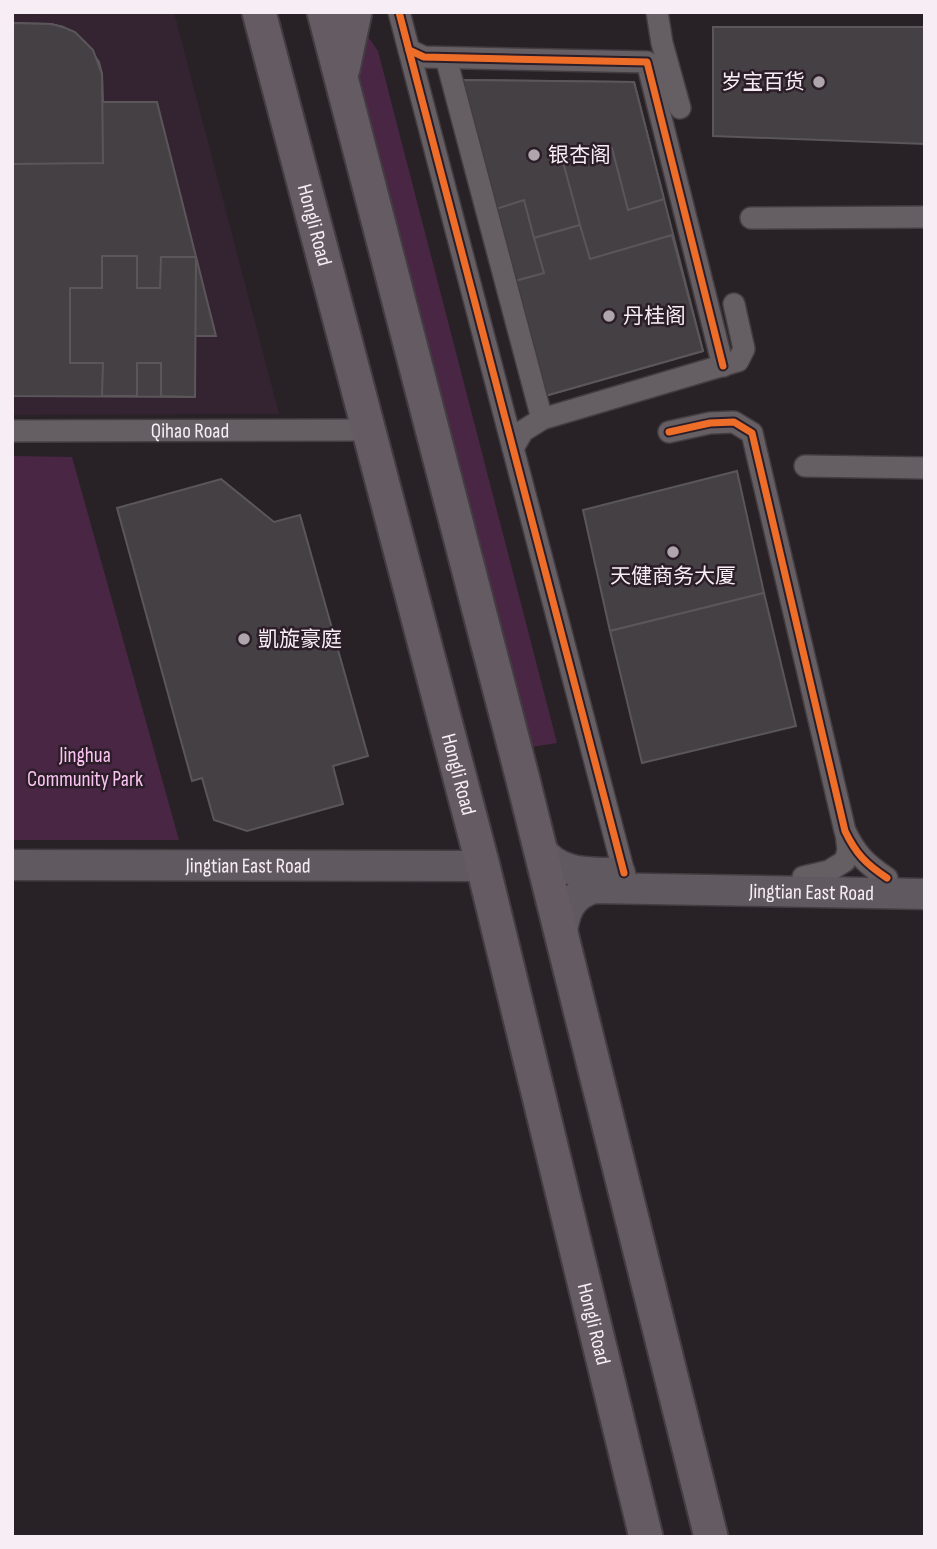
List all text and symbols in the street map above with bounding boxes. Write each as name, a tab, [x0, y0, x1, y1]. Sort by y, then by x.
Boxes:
place label: 岁宝百货	[721, 70, 805, 95]
marker: 岁宝百货	[811, 74, 827, 90]
place label: 银杏阁	[548, 143, 611, 168]
marker: 银杏阁	[526, 147, 542, 163]
street label: Hongli Road	[292, 181, 337, 268]
place label: 丹桂阁	[623, 304, 686, 329]
marker: 丹桂阁	[601, 308, 617, 324]
street label: Qihao Road	[151, 418, 229, 443]
marker: 天健商务大厦	[665, 544, 681, 560]
place label: 天健商务大厦	[610, 564, 736, 589]
place label: 凱旋豪庭	[258, 627, 342, 652]
marker: 凱旋豪庭	[236, 631, 252, 647]
street label: Hongli Road	[436, 731, 482, 818]
park label: Jinghua Community Park	[27, 743, 143, 792]
street label: Jingtian East Road	[184, 853, 311, 878]
street label: Jingtian East Road	[748, 878, 874, 906]
street label: Hongli Road	[572, 1280, 616, 1367]

